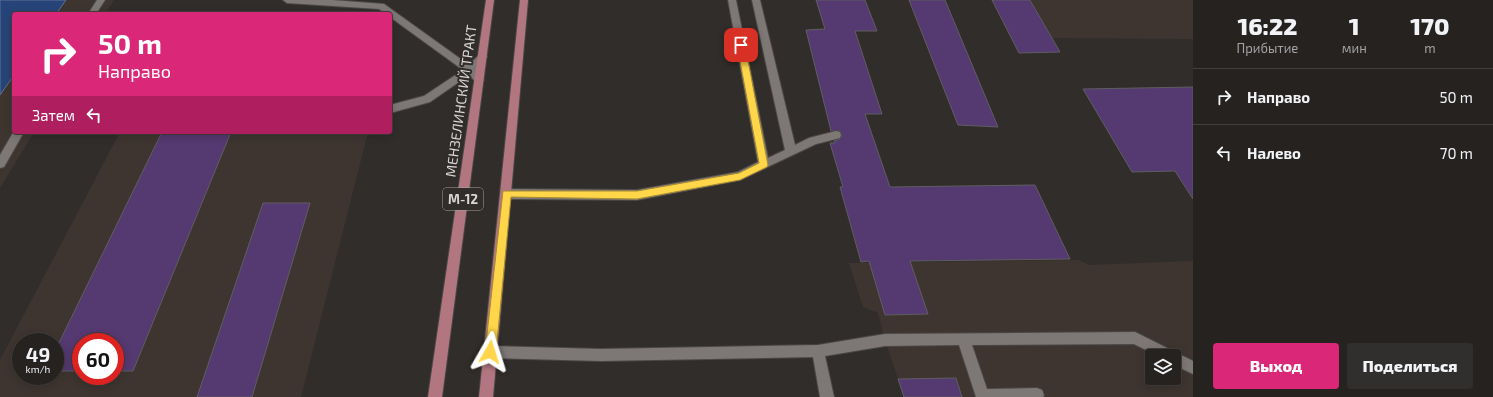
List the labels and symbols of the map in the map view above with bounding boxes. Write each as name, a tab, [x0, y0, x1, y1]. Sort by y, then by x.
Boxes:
street label: МЕНЗЕЛИНСКИЙ ТРАКТ	[441, 24, 480, 178]
pin	[724, 28, 758, 62]
road number: М-12	[443, 188, 483, 210]
position arrow	[469, 331, 511, 373]
speed limit sign: 60	[72, 333, 124, 385]

